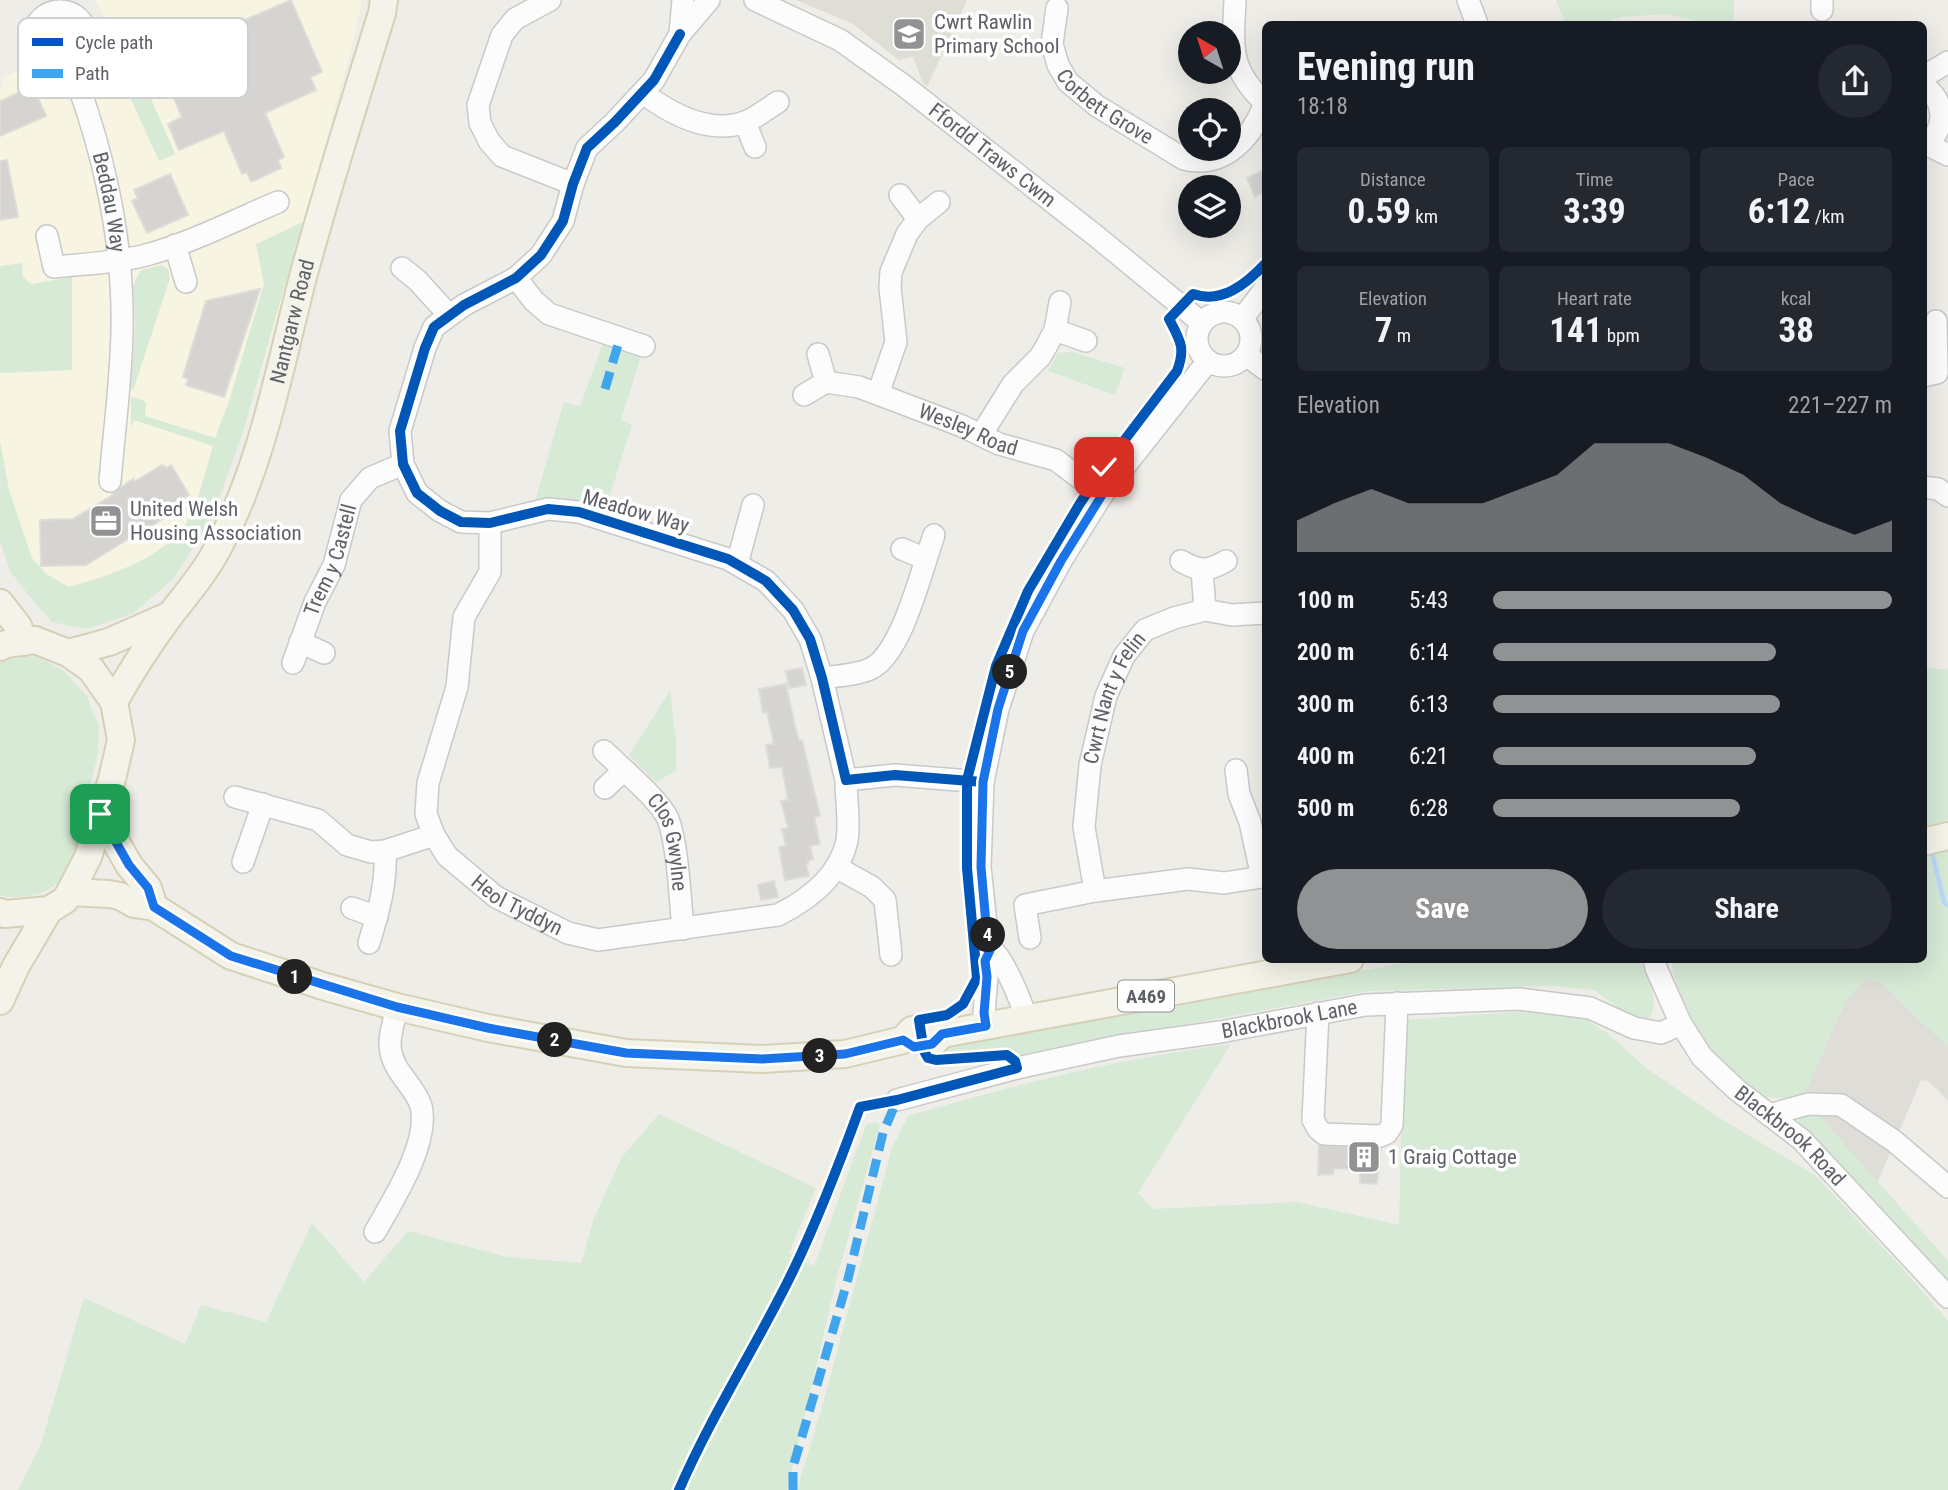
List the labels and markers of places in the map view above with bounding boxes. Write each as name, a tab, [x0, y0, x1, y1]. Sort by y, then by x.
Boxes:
place label: Cwrt Rawlin Primary School	[934, 10, 1060, 58]
school or university icon: Cwrt Rawlin Primary School	[890, 15, 928, 53]
pin	[1074, 437, 1134, 497]
place label: United Welsh Housing Association	[130, 497, 302, 545]
office icon: United Welsh Housing Association	[87, 502, 125, 540]
pin: 5	[992, 654, 1028, 690]
pin	[70, 784, 130, 844]
pin: 4	[970, 918, 1006, 953]
pin: 1	[278, 960, 312, 995]
pin: 2	[538, 1023, 572, 1058]
pin: 3	[802, 1038, 838, 1074]
building icon: 1 Graig Cottage	[1345, 1138, 1383, 1176]
place label: 1 Graig Cottage	[1388, 1145, 1517, 1169]

